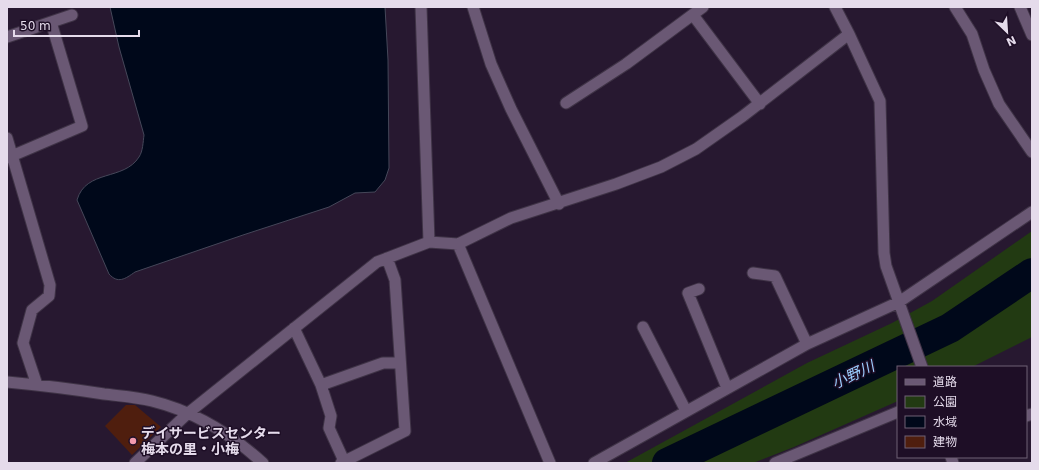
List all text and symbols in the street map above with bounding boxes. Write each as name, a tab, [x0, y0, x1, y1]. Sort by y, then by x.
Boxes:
scale bar	[14, 12, 139, 38]
north arrow	[987, 12, 1027, 52]
text: 50 m	[20, 19, 51, 33]
text: N	[1004, 33, 1018, 48]
water label: 小野川	[829, 356, 879, 393]
legend	[897, 366, 1027, 458]
text: 道路	[933, 375, 957, 389]
text: 公園	[933, 395, 957, 409]
text: 水域	[933, 415, 957, 429]
place label: デイサービスセンター 梅本の里・小梅	[141, 425, 281, 457]
text: 建物	[933, 435, 957, 449]
marker: デイサービスセンター 梅本の里・小梅	[128, 436, 138, 446]

